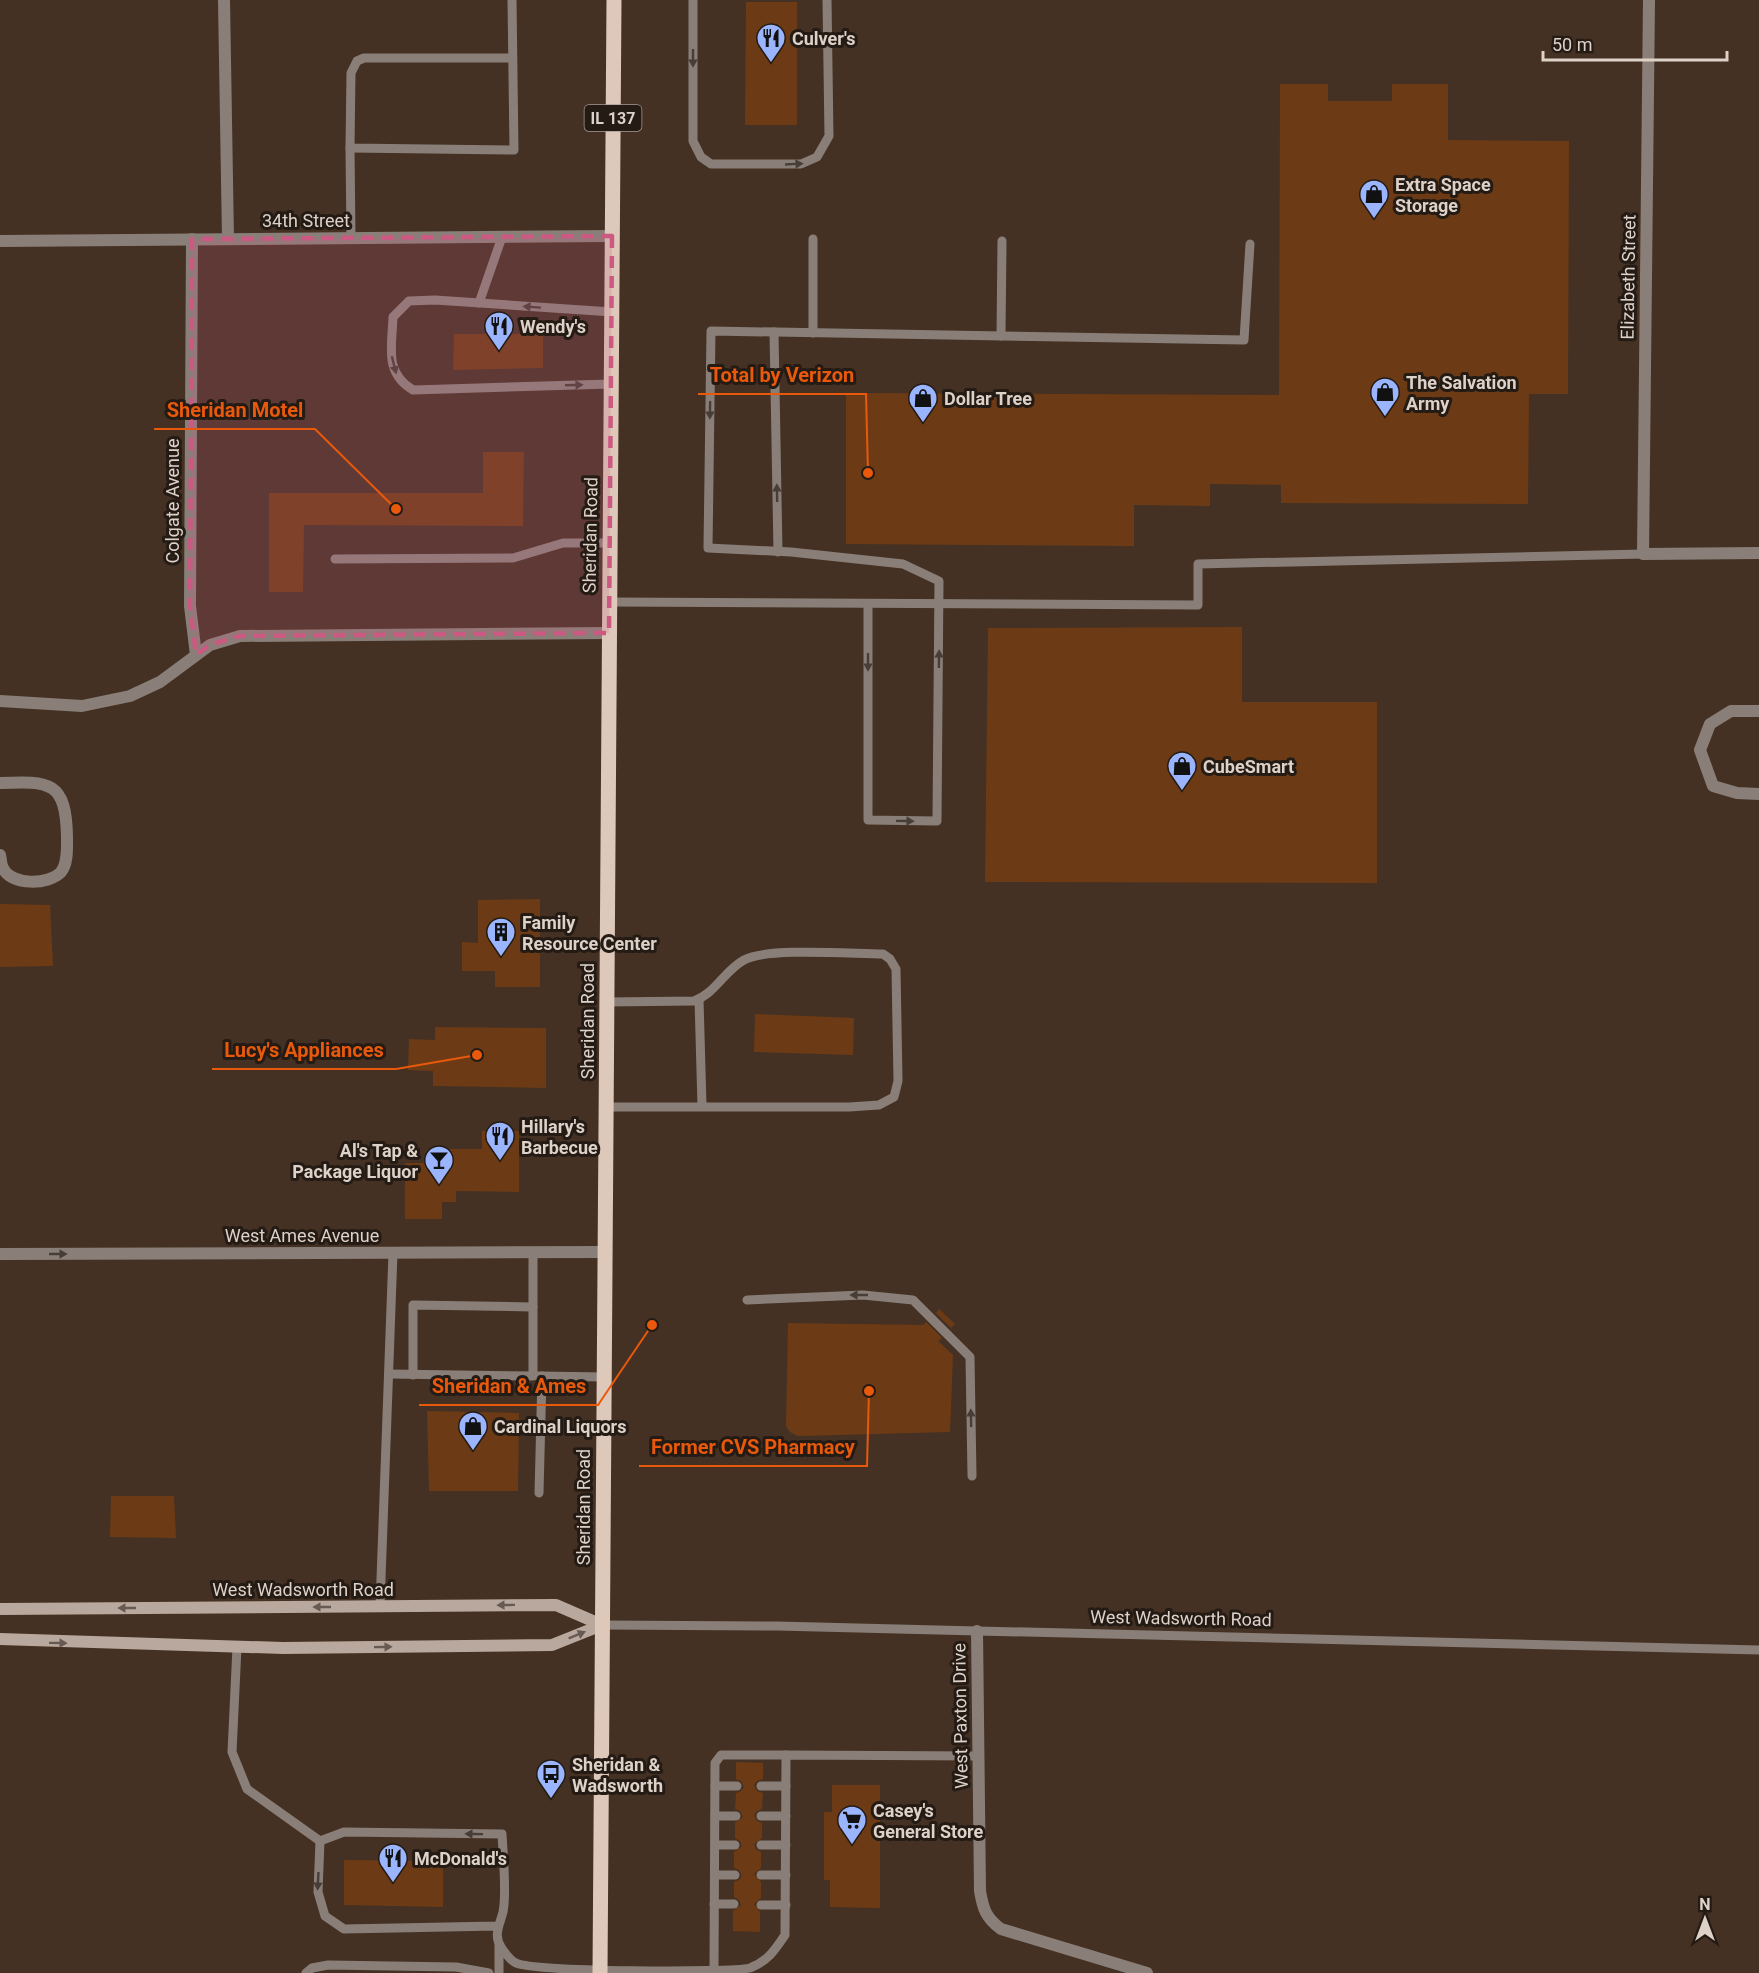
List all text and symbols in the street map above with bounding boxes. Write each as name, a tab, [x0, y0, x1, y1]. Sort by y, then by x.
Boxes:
restaurant icon: Culver's	[755, 22, 787, 64]
scale bar	[1543, 24, 1728, 62]
place label: Culver's	[792, 28, 855, 49]
text: 50 m	[1552, 34, 1592, 55]
one-way arrow	[688, 49, 698, 68]
road number: IL 137	[584, 105, 642, 131]
one-way arrow	[784, 159, 803, 168]
place label: Extra Space Storage	[1395, 174, 1491, 216]
shop icon: Extra Space Storage	[1358, 178, 1390, 220]
street label: 34th Street	[262, 210, 350, 231]
street label: Elizabeth Street	[1616, 214, 1640, 340]
one-way arrow	[523, 302, 542, 311]
restaurant icon: Wendy's	[483, 310, 515, 352]
place label: Wendy's	[520, 316, 586, 337]
one-way arrow	[389, 356, 399, 374]
callout: Total by Verizon	[698, 356, 866, 394]
text: Total by Verizon	[710, 363, 854, 387]
place label: The Salvation Army	[1406, 372, 1517, 414]
shop icon: The Salvation Army	[1369, 376, 1401, 418]
one-way arrow	[565, 381, 584, 390]
shop icon: Dollar Tree	[907, 382, 939, 424]
place label: Dollar Tree	[944, 388, 1032, 409]
callout: Sheridan Motel	[154, 391, 315, 429]
text: Sheridan Motel	[167, 398, 303, 422]
one-way arrow	[705, 400, 714, 419]
street label: Colgate Avenue	[162, 438, 183, 564]
street label: Sheridan Road	[578, 477, 602, 593]
one-way arrow	[772, 484, 782, 503]
one-way arrow	[934, 649, 944, 668]
one-way arrow	[863, 653, 873, 672]
shop icon: CubeSmart	[1166, 750, 1198, 792]
place label: CubeSmart	[1203, 756, 1294, 777]
one-way arrow	[895, 816, 914, 826]
place label: Family Resource Center	[522, 912, 657, 954]
building icon: Family Resource Center	[485, 916, 517, 958]
street label: Sheridan Road	[577, 963, 598, 1079]
callout: Lucy's Appliances	[212, 1031, 396, 1069]
text: Lucy's Appliances	[224, 1038, 384, 1062]
place label: Hillary's Barbecue	[521, 1116, 598, 1158]
restaurant icon: Hillary's Barbecue	[484, 1120, 516, 1162]
place label: Al's Tap & Package Liquor	[292, 1140, 418, 1182]
bar icon: Al's Tap & Package Liquor	[423, 1144, 455, 1186]
street label: West Ames Avenue	[225, 1225, 379, 1246]
one-way arrow	[49, 1249, 68, 1259]
one-way arrow	[850, 1290, 869, 1300]
callout: Sheridan & Ames	[419, 1367, 598, 1405]
text: Sheridan & Ames	[432, 1374, 586, 1398]
one-way arrow	[966, 1408, 976, 1427]
shop icon: Cardinal Liquors	[457, 1410, 489, 1452]
place label: Cardinal Liquors	[494, 1416, 626, 1437]
callout: Former CVS Pharmacy	[639, 1428, 867, 1466]
text: Former CVS Pharmacy	[651, 1435, 856, 1459]
street label: Sheridan Road	[573, 1449, 594, 1565]
street label: West Wadsworth Road	[212, 1579, 394, 1600]
one-way arrow	[496, 1600, 515, 1610]
one-way arrow	[312, 1602, 331, 1611]
one-way arrow	[117, 1603, 136, 1613]
street label: West Wadsworth Road	[1090, 1606, 1272, 1630]
one-way arrow	[568, 1630, 586, 1640]
one-way arrow	[49, 1638, 68, 1647]
one-way arrow	[374, 1642, 393, 1652]
street label: West Paxton Drive	[948, 1643, 972, 1789]
place label: Sheridan & Wadsworth	[572, 1754, 663, 1796]
bus stop icon: Sheridan & Wadsworth	[535, 1758, 567, 1800]
place label: Casey's General Store	[873, 1800, 983, 1842]
supermarket icon: Casey's General Store	[836, 1804, 868, 1846]
one-way arrow	[464, 1829, 483, 1839]
restaurant icon: McDonald's	[377, 1842, 409, 1884]
place label: McDonald's	[414, 1848, 507, 1869]
one-way arrow	[314, 1871, 323, 1890]
north arrow	[1675, 1889, 1735, 1949]
text: N	[1699, 1895, 1711, 1914]

